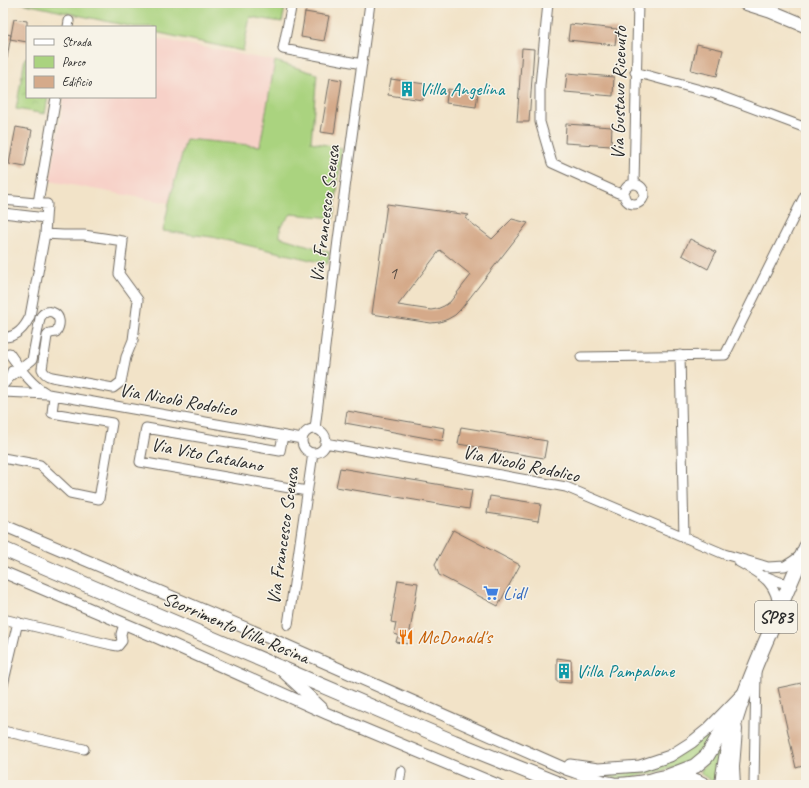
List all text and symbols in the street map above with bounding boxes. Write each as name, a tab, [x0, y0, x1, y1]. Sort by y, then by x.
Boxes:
street label: Via Gustavo Ricevuto	[606, 25, 632, 160]
legend	[26, 26, 156, 98]
text: Strada	[62, 34, 92, 50]
text: Parco	[62, 54, 87, 70]
text: Edificio	[62, 74, 92, 90]
place label: Villa Angelina	[419, 77, 506, 101]
building icon: Villa Angelina	[398, 80, 416, 98]
street label: Via Francesco Sceusa	[305, 143, 346, 284]
house number: 1	[389, 263, 398, 284]
street label: Via Nicolò Rodolico	[117, 378, 240, 422]
street label: Via Vito Catalano	[149, 432, 267, 478]
street label: Via Nicolò Rodolico	[460, 440, 583, 488]
street label: Via Francesco Sceusa	[261, 465, 305, 606]
place label: Lidl	[503, 581, 529, 605]
supermarket icon: Lidl	[482, 584, 500, 602]
street label: Scorrimento Villa Rosina	[159, 586, 315, 671]
road number: SP83	[755, 601, 797, 633]
place label: McDonald's	[418, 625, 494, 649]
restaurant icon: McDonald's	[397, 628, 415, 646]
place label: Villa Pampalone	[576, 659, 676, 683]
building icon: Villa Pampalone	[555, 662, 573, 680]

